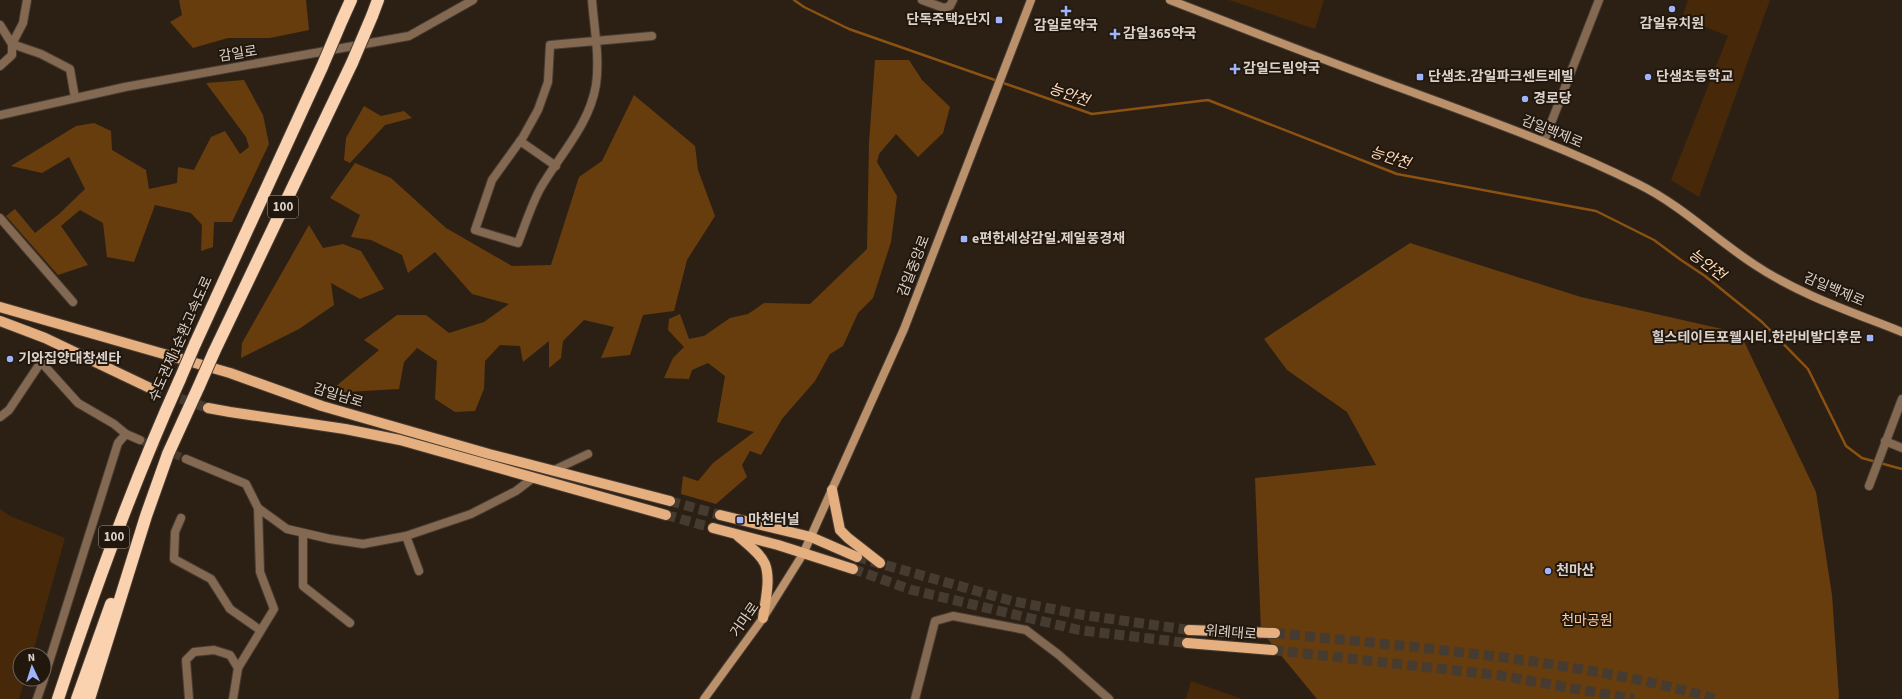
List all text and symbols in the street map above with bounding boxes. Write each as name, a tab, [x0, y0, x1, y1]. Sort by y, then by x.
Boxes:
marker: 감일유치원	[1667, 4, 1677, 14]
marker: 감일로약국	[1061, 6, 1071, 16]
place label: 단독주택2단지	[906, 10, 991, 30]
place label: 감일유치원	[1640, 14, 1704, 34]
marker: 단독주택2단지	[994, 15, 1004, 25]
place label: 감일로약국	[1034, 16, 1098, 36]
place label: 감일365약국	[1123, 24, 1197, 44]
marker: 감일365약국	[1110, 29, 1120, 39]
street label: 감일로	[217, 41, 259, 67]
place label: 감일드림약국	[1243, 59, 1320, 79]
marker: 감일드림약국	[1230, 64, 1240, 74]
place label: 단샘초.감일파크센트레빌	[1428, 67, 1574, 87]
place label: 단샘초등학교	[1656, 67, 1733, 87]
marker: 단샘초.감일파크센트레빌	[1415, 72, 1425, 82]
marker: 단샘초등학교	[1643, 72, 1653, 82]
water label: 능안천	[1046, 78, 1094, 112]
place label: 경로당	[1533, 89, 1572, 109]
marker: 경로당	[1520, 94, 1530, 104]
street label: 감일백제로	[1518, 111, 1586, 153]
water label: 능안천	[1367, 142, 1415, 175]
road number: 100	[268, 196, 298, 218]
place label: e편한세상감일.제일풍경채	[972, 229, 1125, 249]
street label: 감일중앙로	[893, 232, 935, 300]
marker: e편한세상감일.제일풍경채	[959, 234, 969, 244]
water label: 능안천	[1684, 244, 1732, 287]
street label: 감일백제로	[1800, 268, 1868, 312]
street label: 수도권제1순환고속도로	[144, 273, 218, 405]
place label: 힐스테이트포웰시티.한라비발디후문	[1652, 328, 1862, 348]
marker: 힐스테이트포웰시티.한라비발디후문	[1865, 333, 1875, 343]
place label: 기와집양대창센타	[18, 349, 121, 369]
marker: 기와집양대창센타	[5, 354, 15, 364]
street label: 감일남로	[310, 379, 366, 413]
place label: 마천터널	[748, 510, 800, 530]
marker: 마천터널	[735, 515, 745, 525]
road number: 100	[99, 526, 129, 548]
place label: 천마산	[1556, 561, 1595, 581]
marker: 천마산	[1543, 566, 1553, 576]
street label: 거마로	[726, 598, 764, 642]
park label: 천마공원	[1561, 611, 1613, 631]
street label: 위례대로	[1204, 621, 1258, 645]
north arrow	[12, 647, 52, 687]
text: N	[27, 650, 36, 665]

